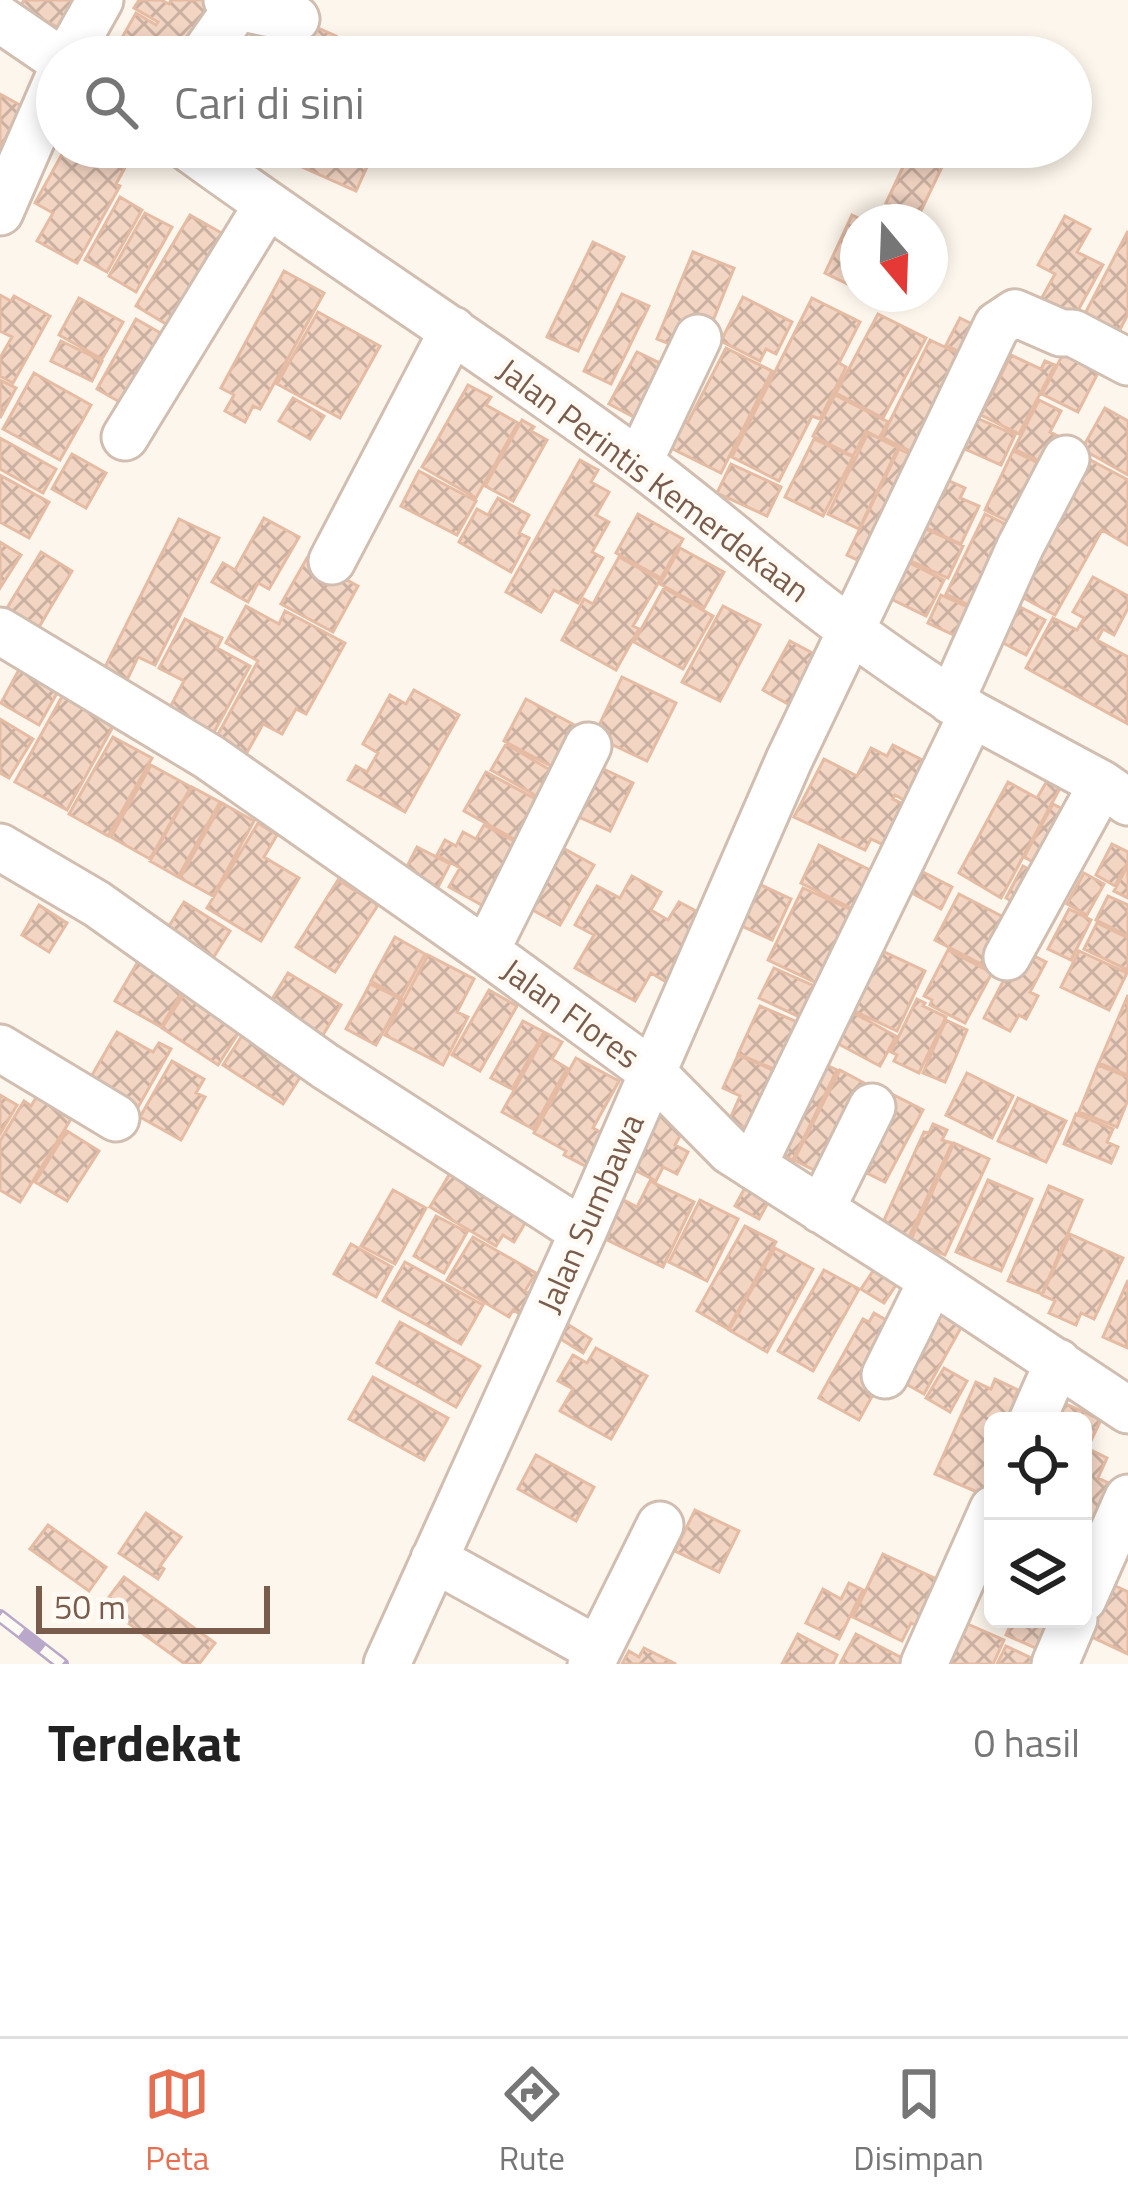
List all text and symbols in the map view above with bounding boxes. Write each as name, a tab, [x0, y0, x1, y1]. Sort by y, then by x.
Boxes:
search box	[36, 36, 1092, 168]
text: Cari di sini	[174, 68, 365, 136]
icon: search	[78, 69, 144, 135]
north arrow	[840, 204, 948, 312]
street label: Jalan Perintis Kemerdekaan	[487, 346, 821, 614]
street label: Jalan Flores	[491, 946, 651, 1080]
street label: Jalan Sumbawa	[524, 1105, 656, 1321]
map controls	[984, 1412, 1092, 1628]
button: locate	[984, 1412, 1092, 1520]
button: layers	[984, 1520, 1092, 1628]
scale bar	[36, 1580, 270, 1633]
text: 50 m	[54, 1582, 126, 1632]
text: Terdekat	[48, 1703, 241, 1781]
text: 0 hasil	[973, 1713, 1080, 1772]
tab: Peta	[144, 2061, 210, 2183]
tab: Rute	[499, 2061, 565, 2183]
tab: Disimpan	[853, 2061, 984, 2183]

